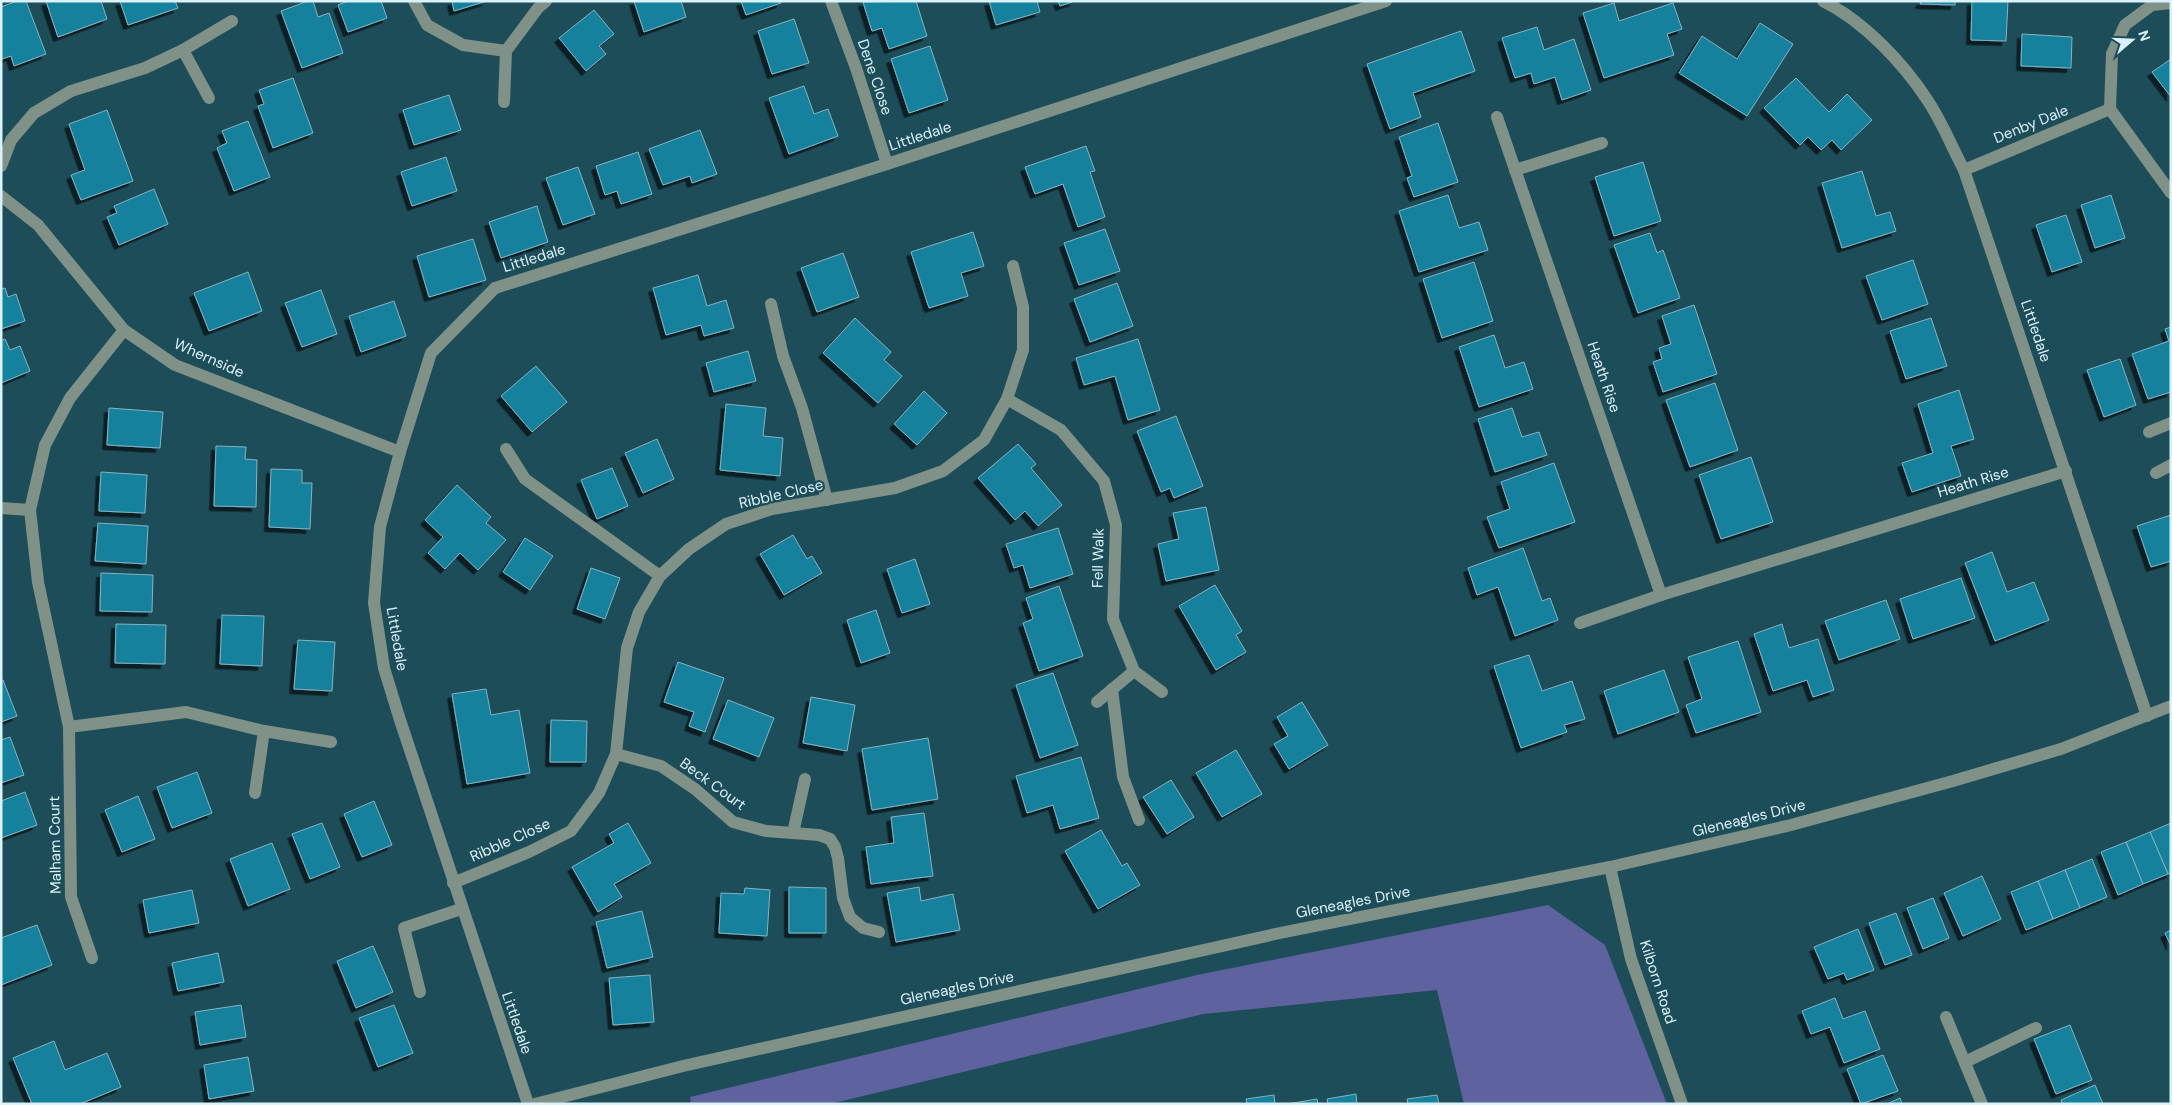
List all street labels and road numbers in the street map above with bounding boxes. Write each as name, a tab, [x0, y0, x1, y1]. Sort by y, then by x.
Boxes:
street label: Dene Close	[853, 36, 897, 118]
street label: Denby Dale	[1991, 100, 2071, 148]
street label: Littledale	[886, 117, 954, 155]
street label: Littledale	[500, 239, 568, 277]
street label: Littledale	[2016, 297, 2056, 365]
street label: Whernside	[171, 334, 247, 382]
street label: Heath Rise	[1583, 339, 1625, 415]
street label: Heath Rise	[1935, 462, 2011, 502]
street label: Ribble Close	[737, 475, 825, 513]
street label: Fell Walk	[1087, 528, 1109, 588]
street label: Littledale	[382, 605, 412, 673]
street label: Beck Court	[676, 753, 750, 815]
street label: Gleneagles Drive	[1690, 794, 1808, 842]
street label: Malham Court	[44, 796, 66, 894]
street label: Ribble Close	[467, 813, 553, 867]
street label: Gleneagles Drive	[1294, 881, 1412, 923]
street label: Kilborn Road	[1635, 938, 1681, 1026]
street label: Gleneagles Drive	[898, 966, 1016, 1010]
street label: Littledale	[497, 989, 537, 1057]

